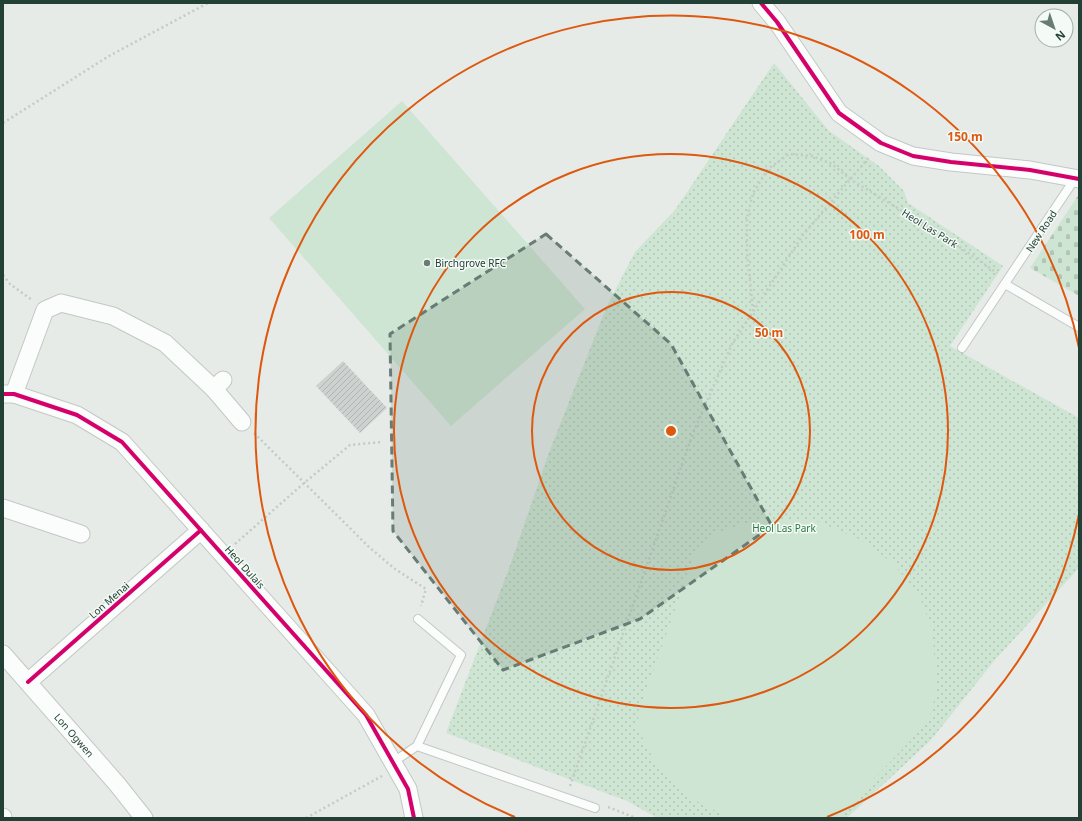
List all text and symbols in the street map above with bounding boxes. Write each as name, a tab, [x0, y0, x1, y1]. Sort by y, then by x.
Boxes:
north arrow	[1034, 8, 1074, 48]
text: N	[1052, 27, 1069, 45]
text: 150 m	[947, 128, 983, 145]
street label: Heol Las Park	[899, 205, 961, 251]
street label: New Road	[1022, 207, 1060, 255]
text: 100 m	[849, 226, 885, 243]
place label: Birchgrove RFC	[435, 256, 507, 270]
marker: Birchgrove RFC	[422, 258, 432, 268]
text: 50 m	[755, 324, 783, 341]
centre of rings	[664, 424, 678, 438]
park label: Heol Las Park	[752, 521, 816, 535]
street label: Heol Dulais	[222, 543, 268, 592]
street label: Lon Menai	[86, 579, 132, 621]
street label: Lon Ogwen	[51, 710, 97, 760]

